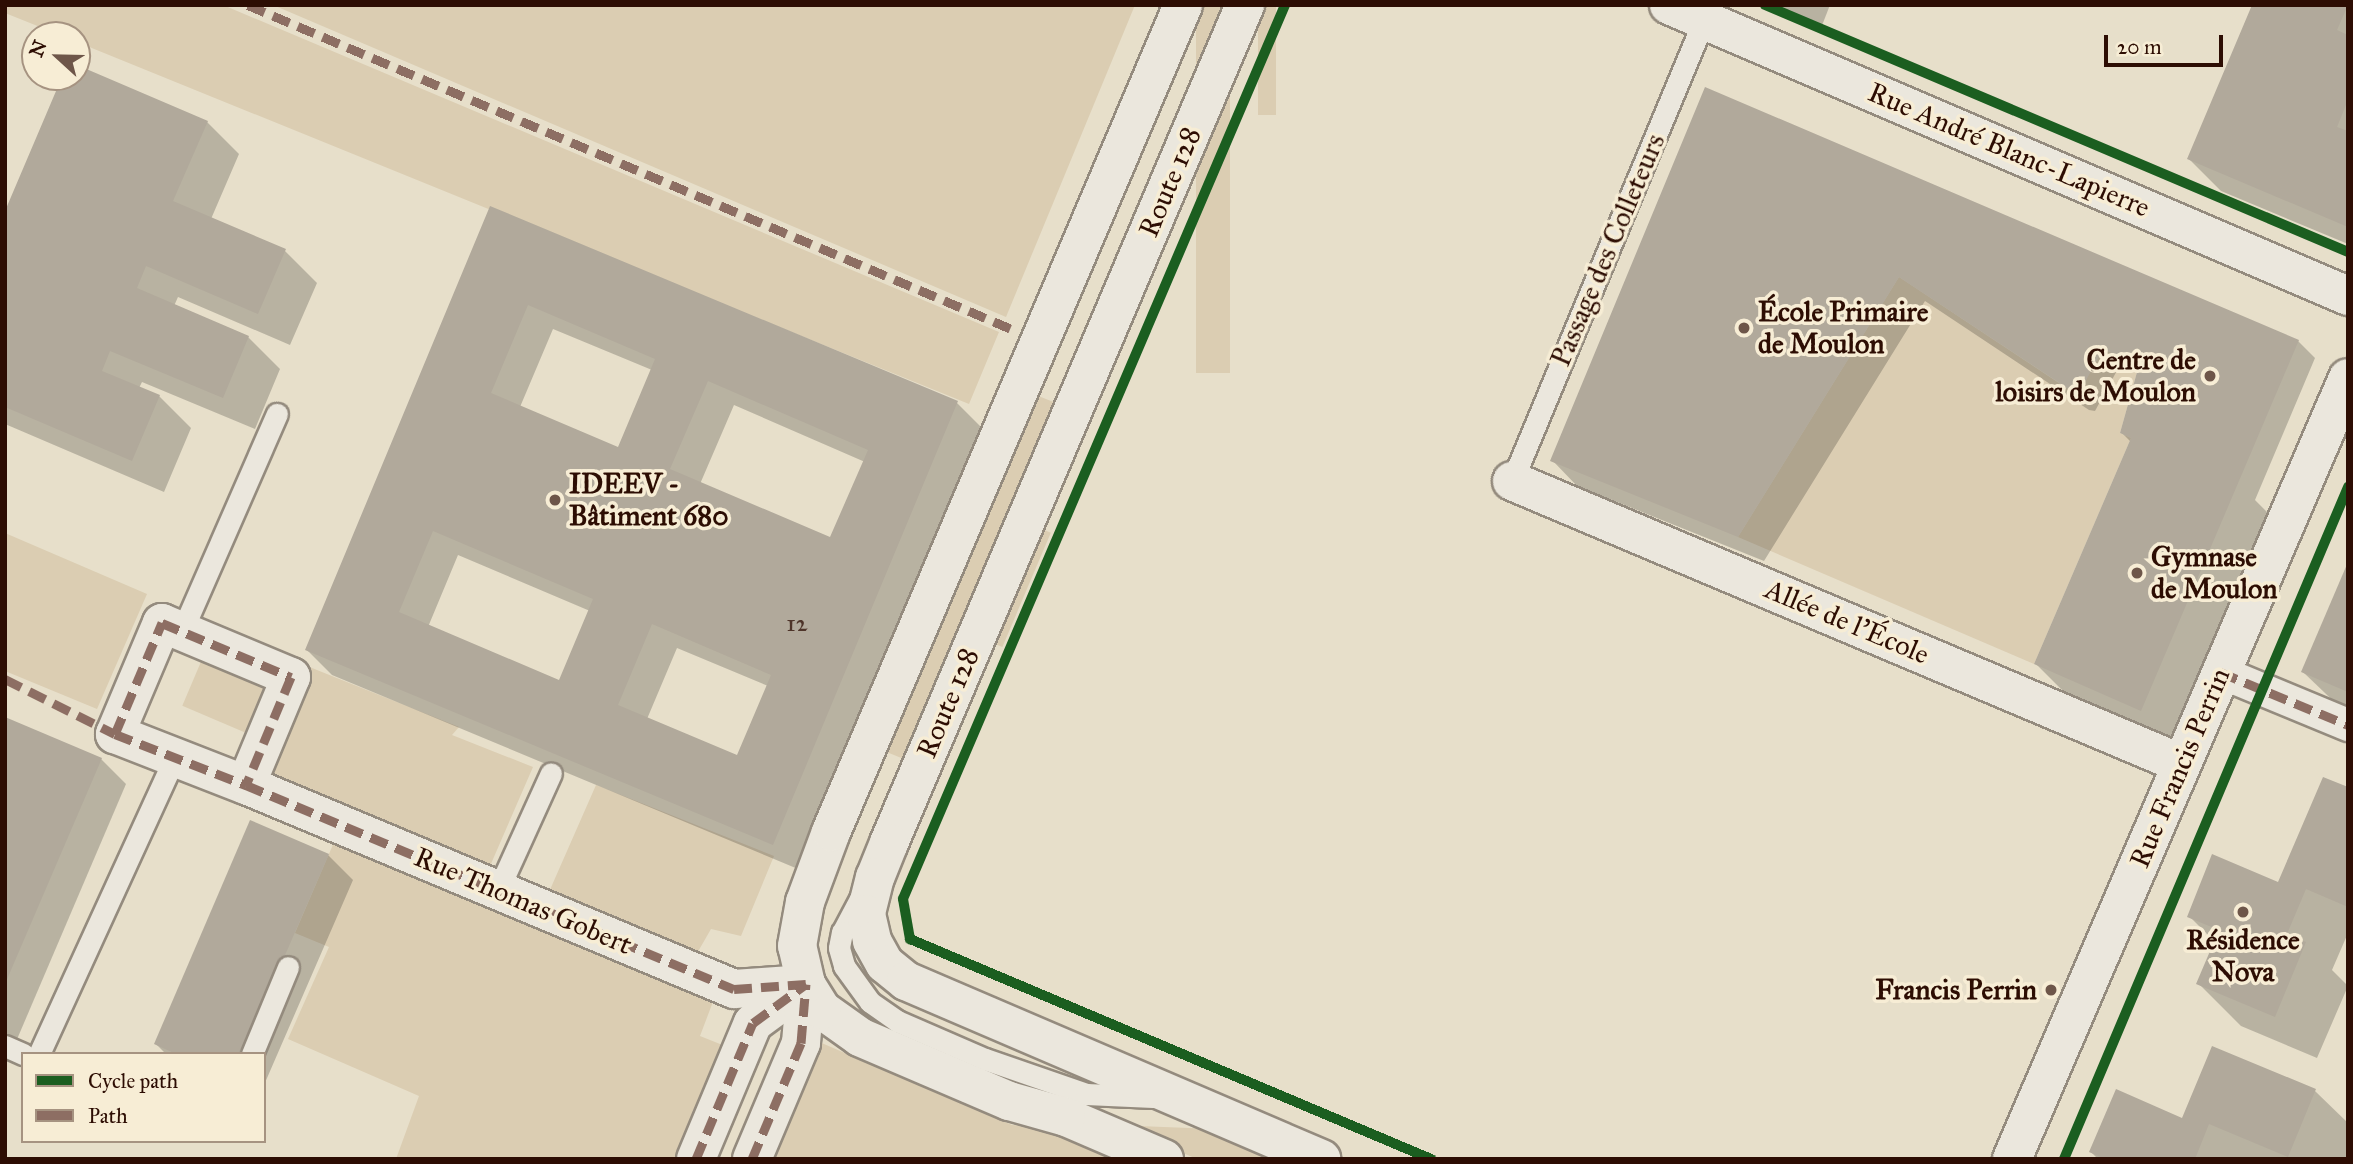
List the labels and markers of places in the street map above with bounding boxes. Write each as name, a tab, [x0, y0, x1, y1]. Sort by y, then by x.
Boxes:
place label: École Primaire de Moulon	[1758, 295, 1928, 361]
marker: École Primaire de Moulon	[1736, 320, 1752, 336]
place label: Centre de loisirs de Moulon	[1995, 343, 2196, 409]
marker: Centre de loisirs de Moulon	[2202, 368, 2218, 384]
place label: IDEEV - Bâtiment 680	[569, 467, 729, 533]
marker: IDEEV - Bâtiment 680	[547, 492, 563, 508]
place label: Gymnase de Moulon	[2151, 540, 2277, 606]
marker: Gymnase de Moulon	[2129, 565, 2145, 581]
marker: Résidence Nova	[2235, 904, 2251, 920]
place label: Résidence Nova	[2186, 923, 2300, 989]
place label: Francis Perrin	[1875, 973, 2037, 1007]
marker: Francis Perrin	[2043, 982, 2059, 998]

